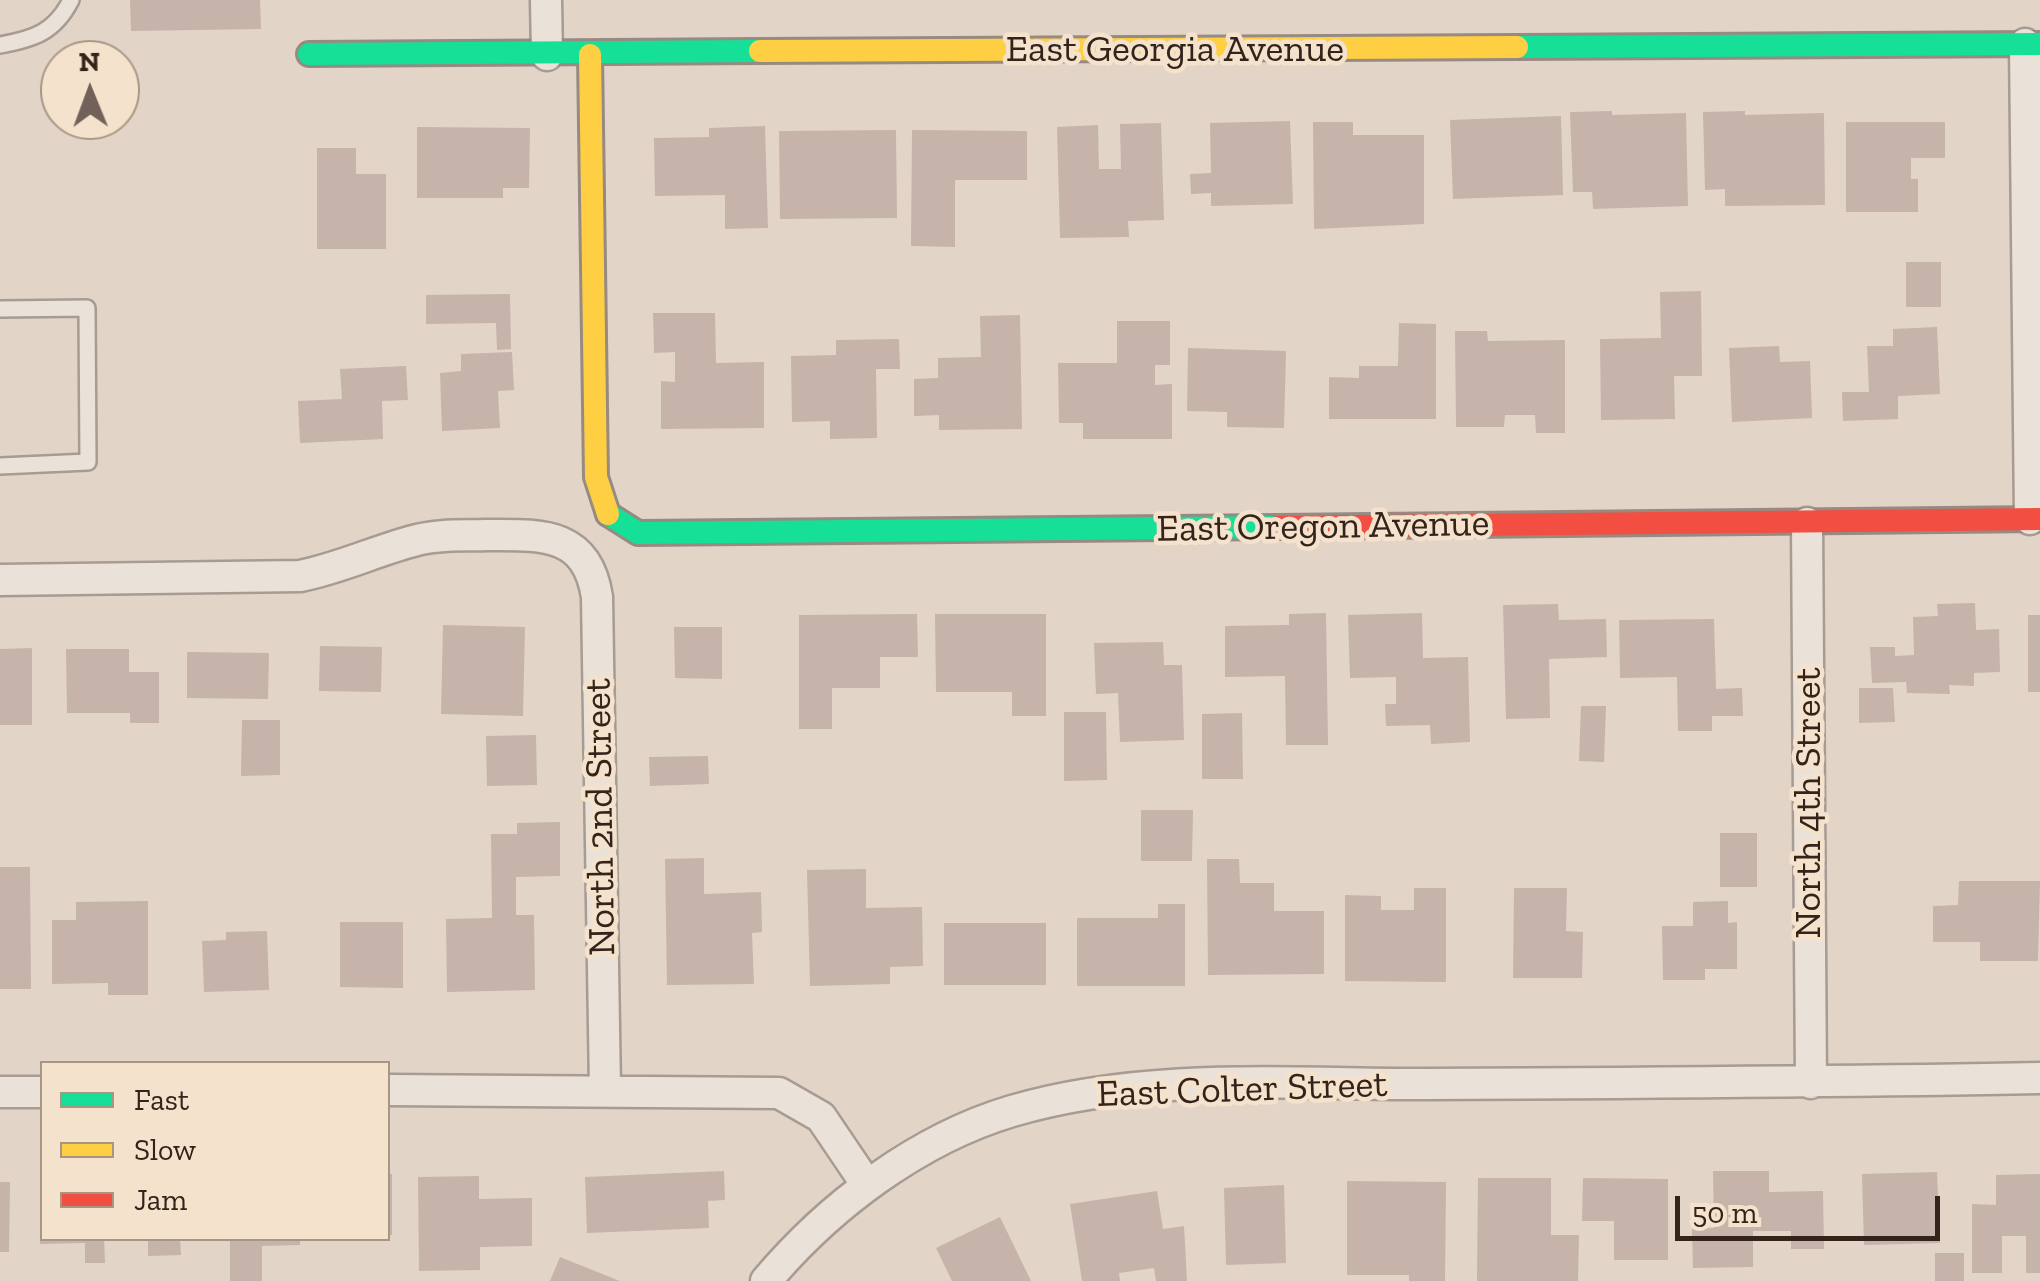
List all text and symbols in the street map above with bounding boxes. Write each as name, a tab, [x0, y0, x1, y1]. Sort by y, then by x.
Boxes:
street label: East Georgia Avenue	[1006, 27, 1344, 73]
north arrow	[40, 40, 140, 140]
text: N	[79, 45, 100, 78]
street label: East Oregon Avenue	[1156, 501, 1490, 553]
street label: North 4th Street	[1786, 667, 1832, 939]
street label: North 2nd Street	[576, 678, 626, 956]
legend	[40, 1061, 390, 1241]
street label: East Colter Street	[1096, 1062, 1388, 1118]
text: Fast	[134, 1082, 189, 1118]
text: Slow	[134, 1132, 196, 1168]
scale bar	[1680, 1176, 1945, 1238]
text: Jam	[134, 1182, 187, 1218]
text: 50 m	[1692, 1195, 1757, 1231]

